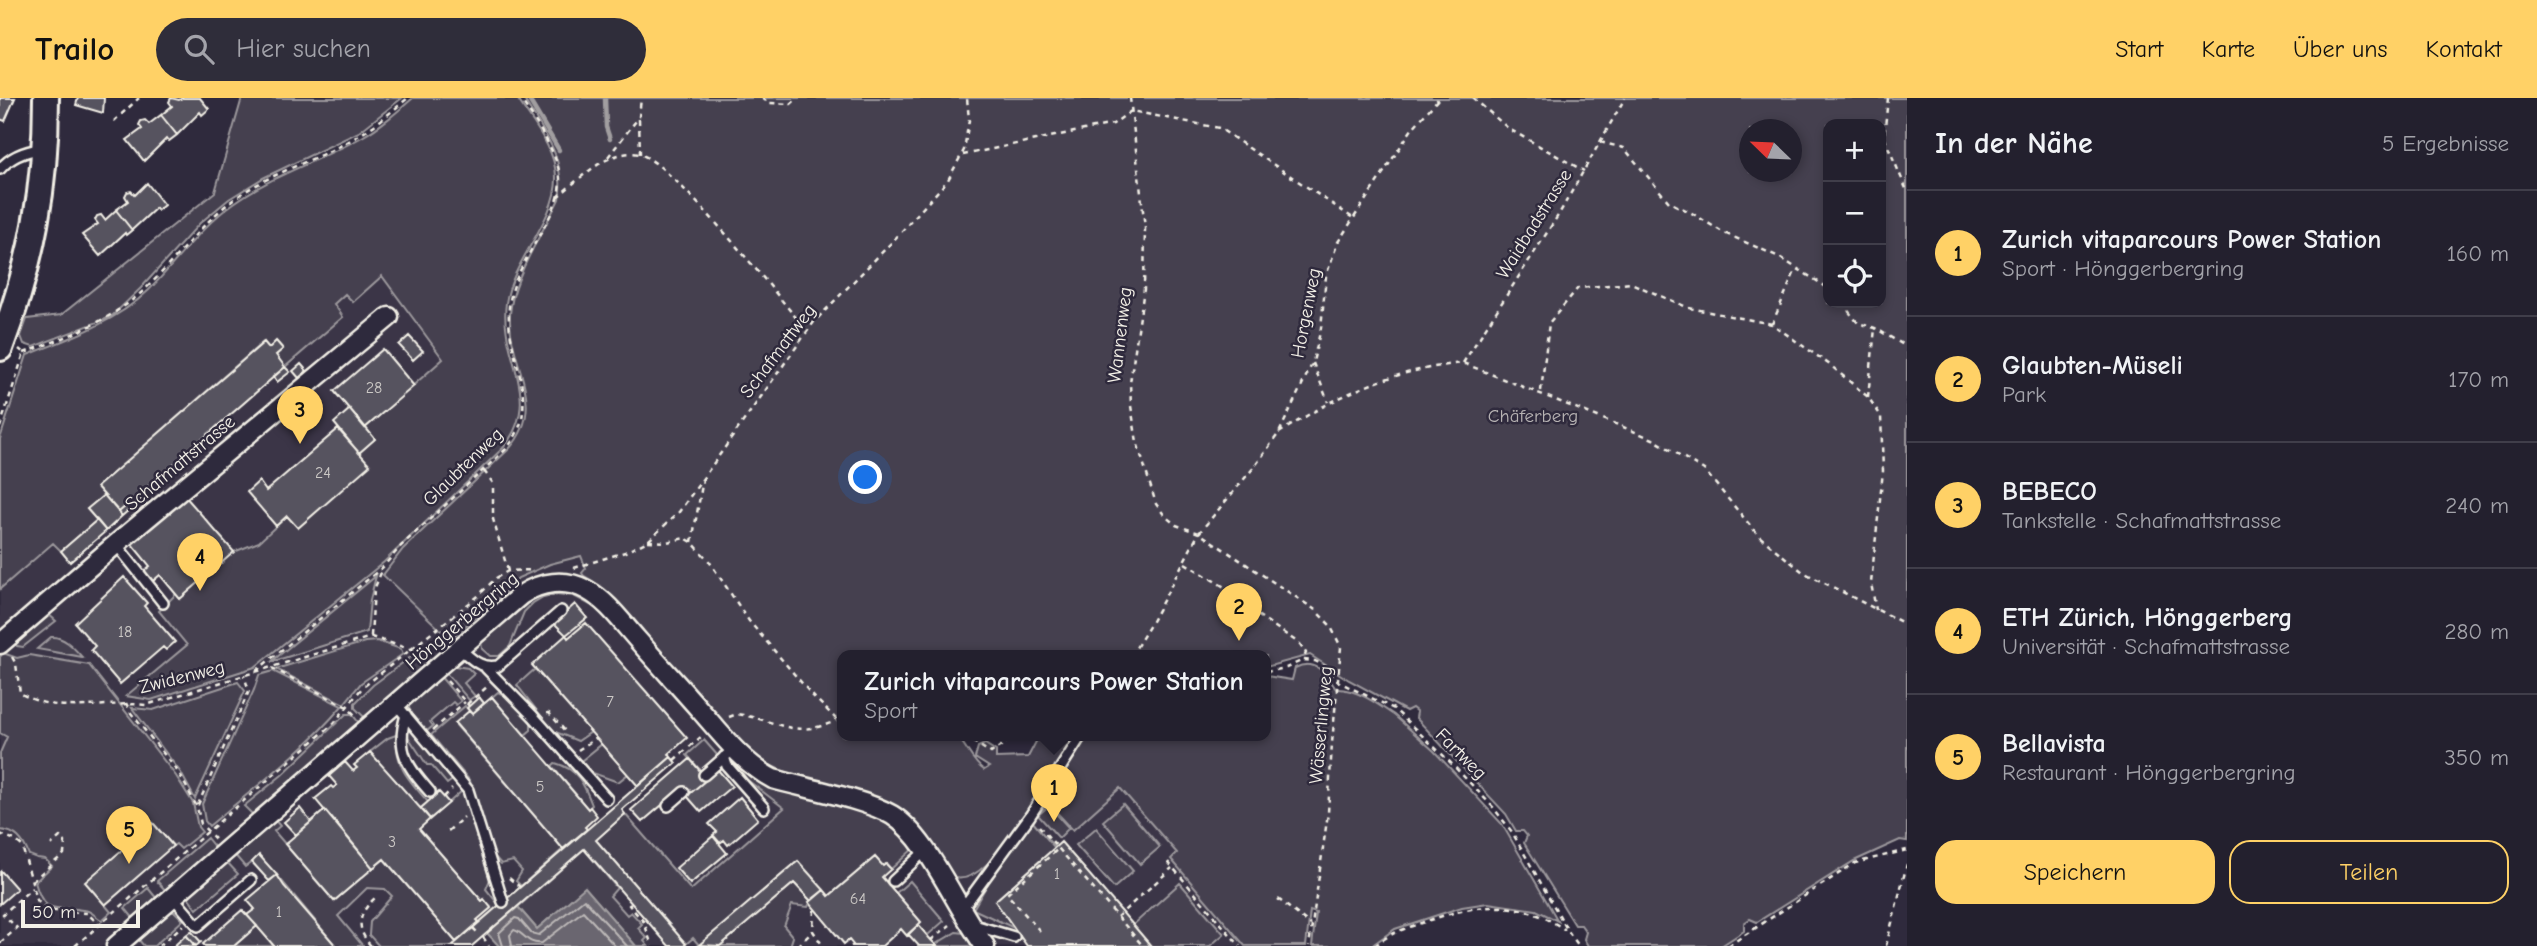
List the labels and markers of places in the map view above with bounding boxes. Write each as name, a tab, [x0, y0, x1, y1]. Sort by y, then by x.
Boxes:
pin: 3	[277, 386, 323, 444]
pin: 4	[177, 533, 223, 591]
pin: 2	[1216, 583, 1262, 641]
pin: 1	[1031, 764, 1077, 822]
pin: 5	[106, 806, 152, 864]

